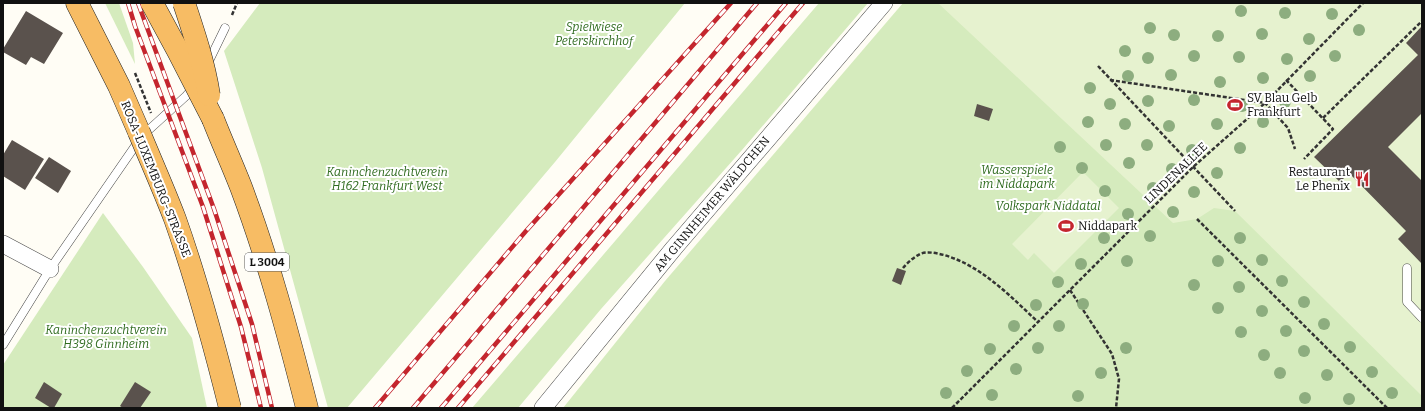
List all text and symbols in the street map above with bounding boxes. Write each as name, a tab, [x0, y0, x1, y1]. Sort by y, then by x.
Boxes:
park label: Spielwiese Peterskirchhof	[555, 20, 635, 48]
place label: SV Blau Gelb Frankfurt	[1247, 91, 1317, 119]
sports icon: SV Blau Gelb Frankfurt	[1226, 96, 1244, 114]
street label: ROSA-LUXEMBURG-STRASSE	[118, 99, 194, 259]
street label: AM GINNHEIMER WÄLDCHEN	[651, 133, 773, 274]
street label: LINDENALLEE	[1142, 140, 1210, 206]
park label: Wasserspiele im Niddapark	[979, 163, 1055, 191]
park label: Kaninchenzuchtverein H162 Frankfurt West	[326, 165, 448, 193]
place label: Restaurant Le Phenix	[1288, 165, 1351, 193]
restaurant icon: Restaurant Le Phenix	[1353, 170, 1371, 188]
park label: Volkspark Niddatal	[996, 199, 1101, 213]
sports icon: Niddapark	[1057, 217, 1075, 235]
place label: Niddapark	[1078, 219, 1138, 233]
road number: L 3004	[245, 253, 289, 271]
park label: Kaninchenzuchtverein H398 Ginnheim	[45, 323, 167, 351]

